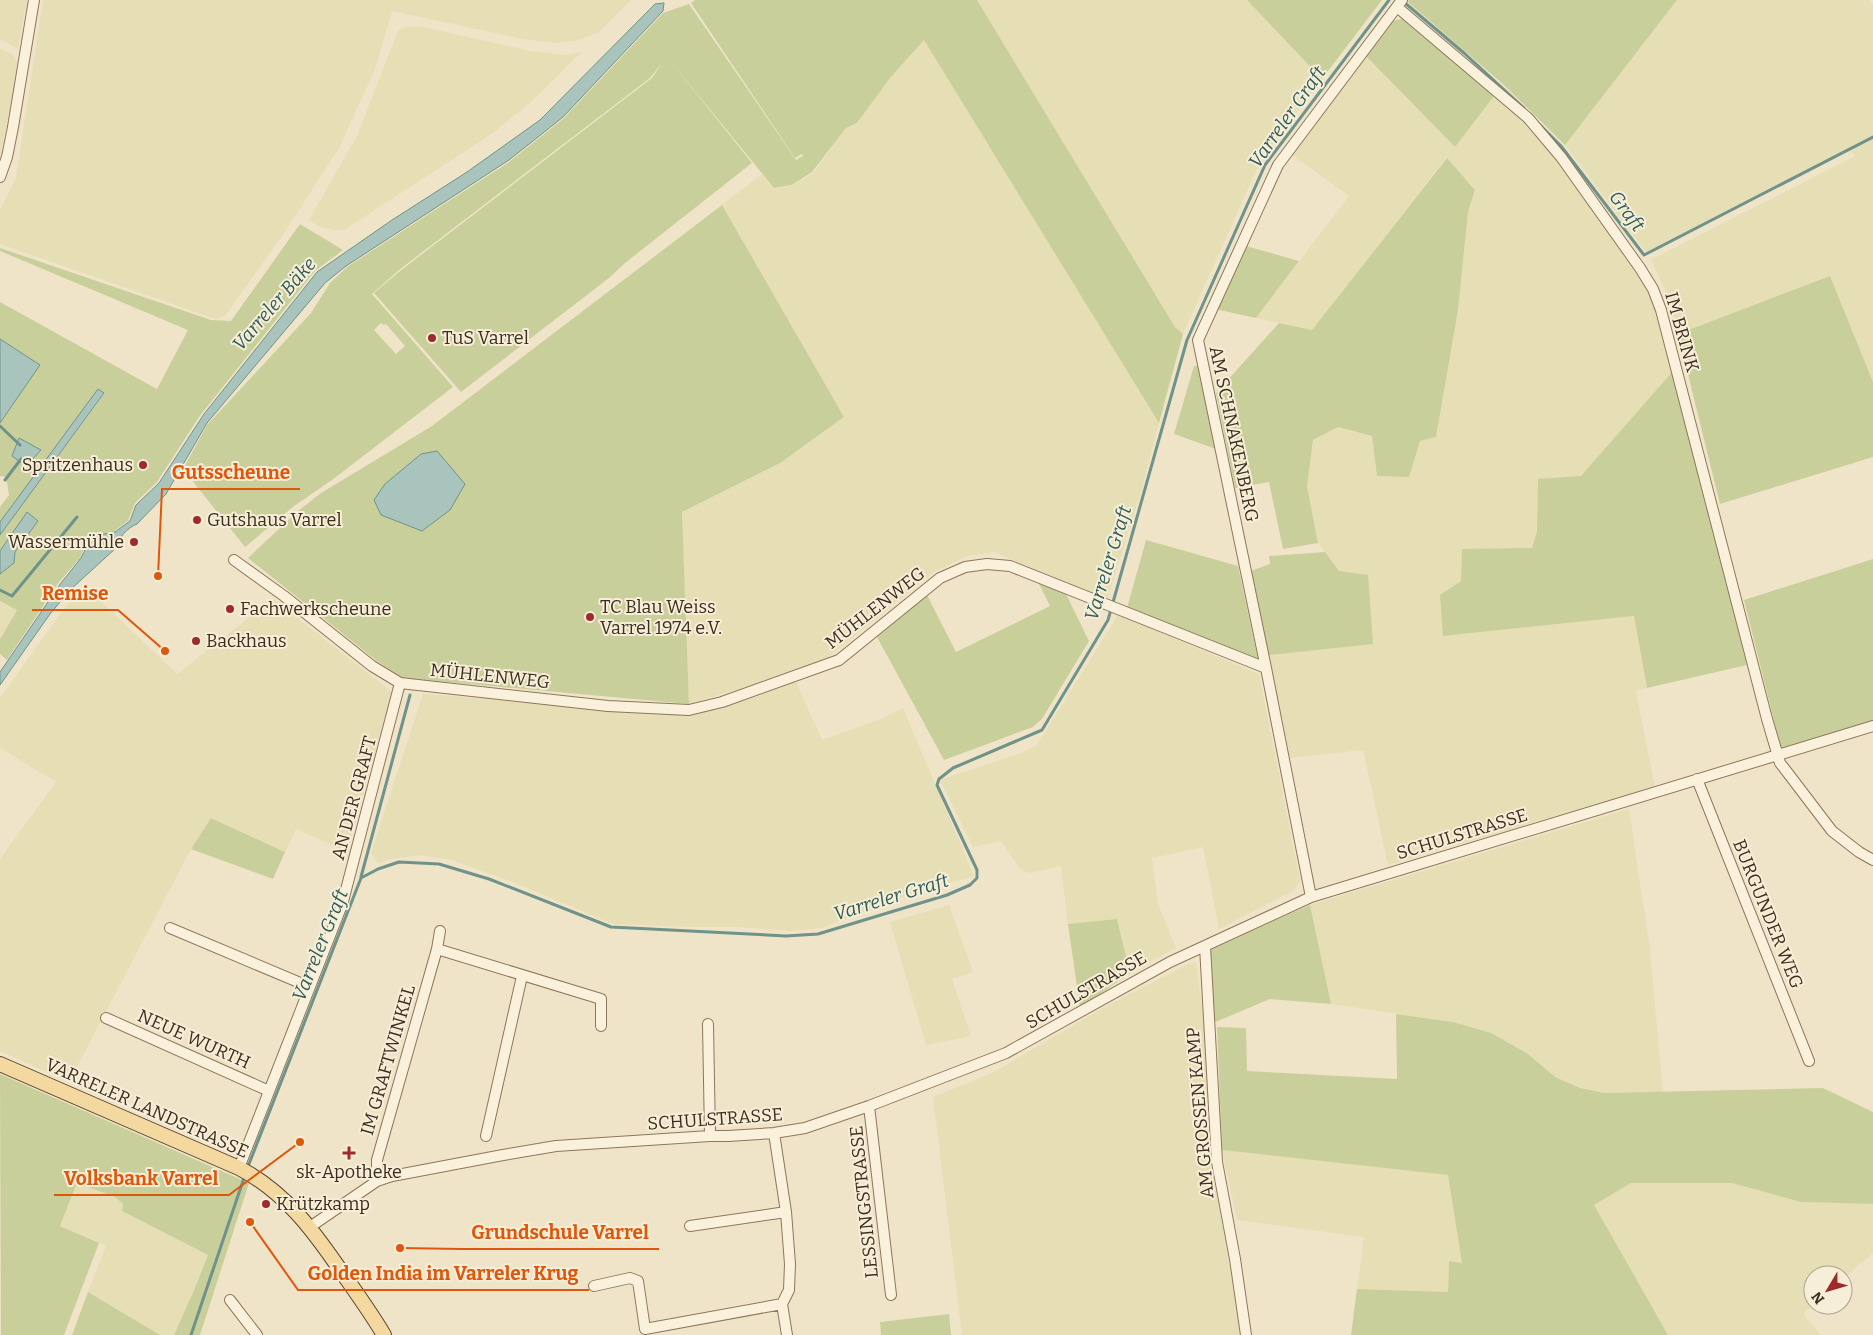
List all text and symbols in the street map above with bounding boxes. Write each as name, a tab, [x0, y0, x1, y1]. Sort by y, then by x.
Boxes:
water label: Varreler Graft	[1243, 62, 1331, 172]
water label: Graft	[1604, 186, 1650, 236]
water label: Varreler Bäke	[227, 252, 321, 355]
street label: IM BRINK	[1660, 289, 1704, 375]
place label: TuS Varrel	[442, 327, 529, 349]
marker: TuS Varrel	[426, 332, 438, 344]
street label: AM SCHNAKENBERG	[1205, 344, 1263, 524]
place label: Spritzenhaus	[22, 454, 133, 476]
callout: Gutsscheune	[162, 455, 300, 489]
marker: Spritzenhaus	[137, 459, 149, 471]
text: Gutsscheune	[172, 461, 290, 484]
water label: Varreler Graft	[1080, 503, 1136, 623]
place label: Gutshaus Varrel	[207, 509, 342, 531]
marker: Gutshaus Varrel	[191, 514, 203, 526]
place label: Wassermühle	[8, 531, 124, 553]
marker: Wassermühle	[128, 536, 140, 548]
street label: MÜHLENWEG	[821, 562, 929, 654]
callout: Remise	[32, 576, 118, 610]
text: Remise	[42, 582, 108, 605]
place label: TC Blau Weiss Varrel 1974 e.V.	[600, 596, 722, 639]
place label: Fachwerkscheune	[240, 598, 391, 620]
marker: Fachwerkscheune	[224, 603, 236, 615]
marker: TC Blau Weiss Varrel 1974 e.V.	[584, 611, 596, 623]
place label: Backhaus	[206, 630, 287, 652]
marker: Backhaus	[190, 635, 202, 647]
street label: MÜHLENWEG	[429, 659, 551, 693]
street label: AN DER GRAFT	[327, 733, 381, 862]
street label: SCHULSTRASSE	[1394, 804, 1530, 864]
street label: BURGUNDER WEG	[1728, 836, 1808, 992]
water label: Varreler Graft	[831, 869, 951, 925]
water label: Varreler Graft	[287, 885, 353, 1004]
street label: SCHULSTRASSE	[1022, 947, 1150, 1033]
street label: IM GRAFTWINKEL	[356, 982, 420, 1138]
street label: NEUE WURTH	[134, 1004, 254, 1074]
street label: AM GROSSEN KAMP	[1182, 1026, 1218, 1200]
street label: VARRELER LANDSTRASSE	[42, 1053, 252, 1163]
street label: SCHULSTRASSE	[646, 1103, 784, 1135]
street label: LESSINGSTRASSE	[845, 1125, 883, 1279]
marker: sk-Apotheke	[343, 1147, 355, 1159]
callout: Volksbank Varrel	[54, 1161, 229, 1195]
place label: sk-Apotheke	[296, 1161, 402, 1183]
text: Volksbank Varrel	[64, 1167, 218, 1190]
place label: Krützkamp	[276, 1193, 370, 1215]
marker: Krützkamp	[260, 1198, 272, 1210]
callout: Grundschule Varrel	[461, 1215, 659, 1249]
text: Grundschule Varrel	[471, 1221, 649, 1244]
callout: Golden India im Varreler Krug	[298, 1256, 589, 1290]
text: Golden India im Varreler Krug	[308, 1262, 579, 1285]
north arrow	[1803, 1265, 1853, 1315]
text: N	[1808, 1288, 1828, 1307]

